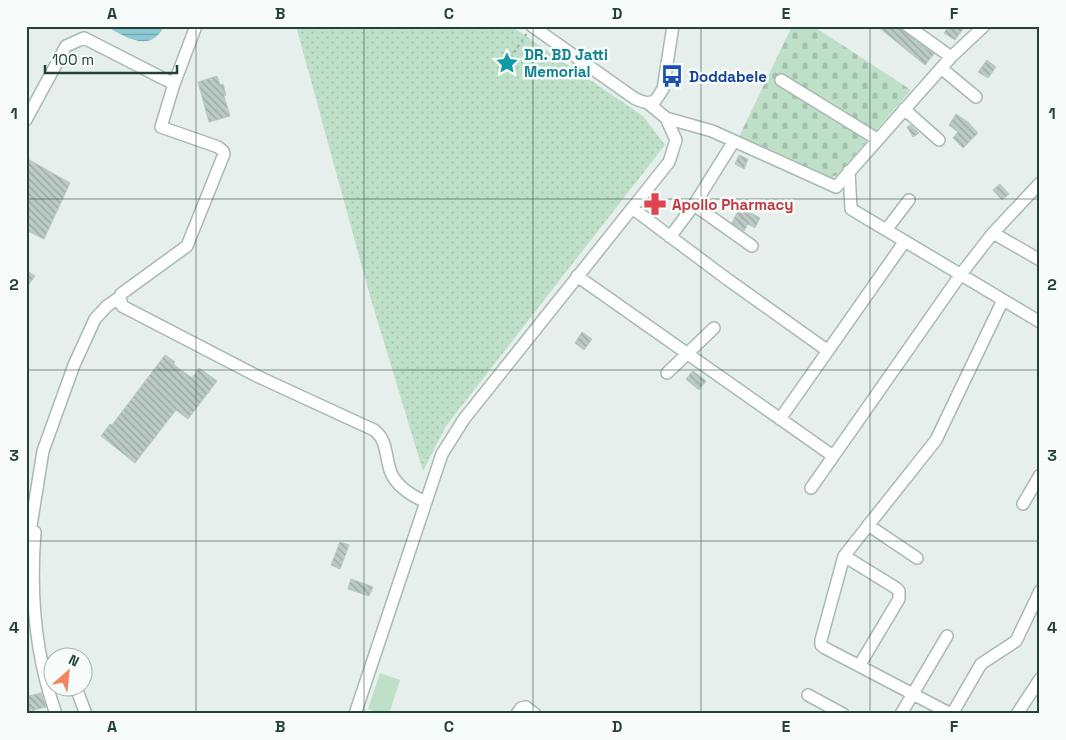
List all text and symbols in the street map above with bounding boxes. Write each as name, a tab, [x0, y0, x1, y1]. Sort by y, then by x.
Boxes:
text: A	[107, 3, 117, 24]
text: B	[275, 3, 285, 24]
text: C	[444, 3, 454, 24]
text: D	[612, 3, 622, 24]
text: E	[782, 3, 791, 24]
text: F	[950, 3, 959, 24]
scale bar	[45, 42, 178, 74]
place label: DR. BD Jatti Memorial	[524, 45, 608, 81]
text: 100 m	[52, 50, 94, 69]
place icon: DR. BD Jatti Memorial	[494, 50, 520, 76]
bus stop icon: Doddabele	[659, 63, 685, 89]
place label: Doddabele	[689, 67, 767, 86]
text: 1	[10, 103, 18, 124]
text: 1	[1048, 103, 1056, 124]
pharmacy icon: Apollo Pharmacy	[642, 191, 668, 217]
place label: Apollo Pharmacy	[672, 195, 794, 214]
text: 2	[9, 274, 19, 295]
text: 2	[1047, 274, 1057, 295]
text: 3	[9, 445, 19, 466]
text: 3	[1047, 445, 1057, 466]
text: 4	[9, 617, 19, 638]
text: 4	[1047, 617, 1057, 638]
north arrow	[42, 648, 92, 698]
text: N	[66, 650, 82, 671]
text: A	[107, 716, 117, 737]
text: B	[275, 716, 285, 737]
text: C	[444, 716, 454, 737]
text: D	[612, 716, 622, 737]
text: E	[782, 716, 791, 737]
text: F	[950, 716, 959, 737]

